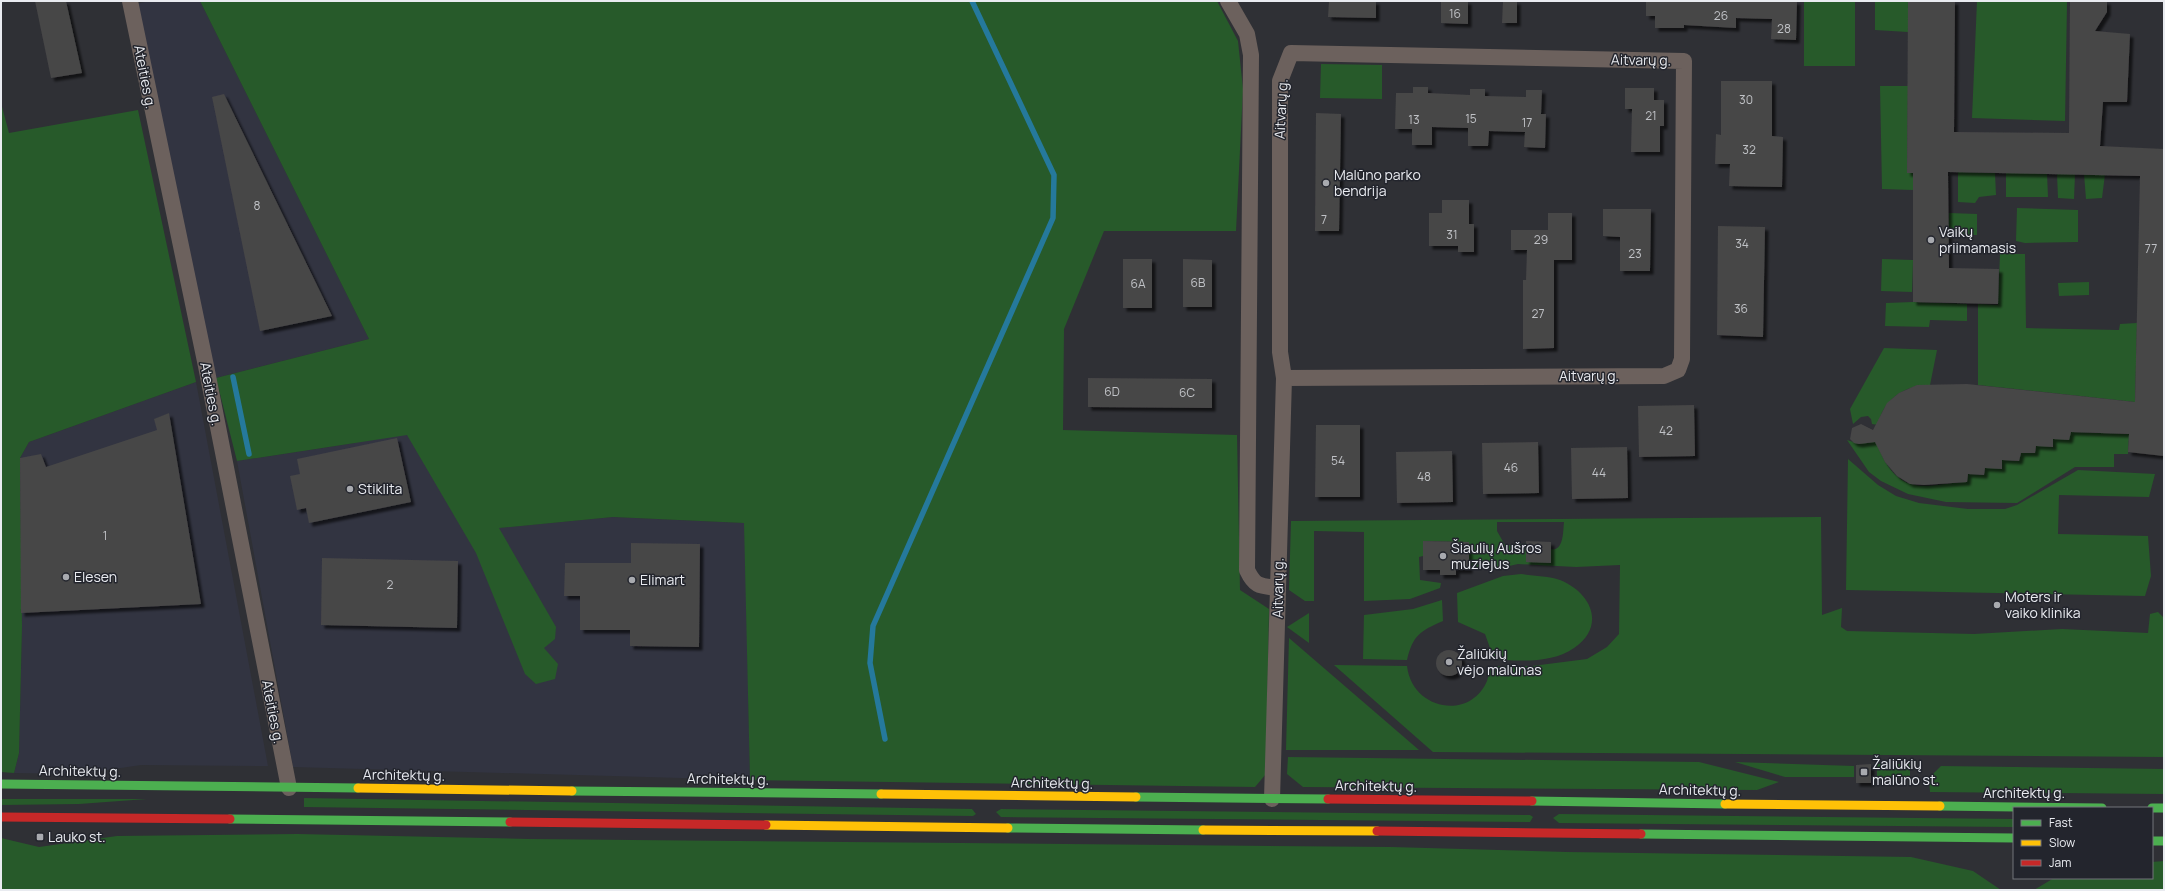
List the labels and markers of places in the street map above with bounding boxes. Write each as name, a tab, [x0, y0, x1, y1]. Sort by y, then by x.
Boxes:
place label: Malūno parko bendrija	[1334, 165, 1421, 200]
marker: Malūno parko bendrija	[1321, 178, 1331, 188]
place label: Vaikų priimamasis	[1939, 222, 2016, 257]
marker: Vaikų priimamasis	[1926, 235, 1936, 245]
place label: Stiklita	[358, 479, 402, 498]
marker: Stiklita	[345, 484, 355, 494]
place label: Šiaulių Aušros muziejus	[1451, 538, 1542, 573]
marker: Šiaulių Aušros muziejus	[1438, 551, 1448, 561]
place label: Elesen	[74, 567, 117, 586]
place label: Elimart	[640, 570, 685, 589]
marker: Elesen	[61, 572, 71, 582]
marker: Elimart	[627, 575, 637, 585]
place label: Moters ir vaiko klinika	[2005, 587, 2080, 622]
marker: Moters ir vaiko klinika	[1992, 600, 2002, 610]
place label: Žaliūkių vėjo malūnas	[1457, 644, 1542, 679]
marker: Žaliūkių vėjo malūnas	[1444, 657, 1454, 667]
place label: Žaliūkių malūno st.	[1872, 754, 1939, 789]
marker: Žaliūkių malūno st.	[1859, 767, 1869, 777]
place label: Lauko st.	[48, 827, 106, 846]
marker: Lauko st.	[35, 832, 45, 842]

